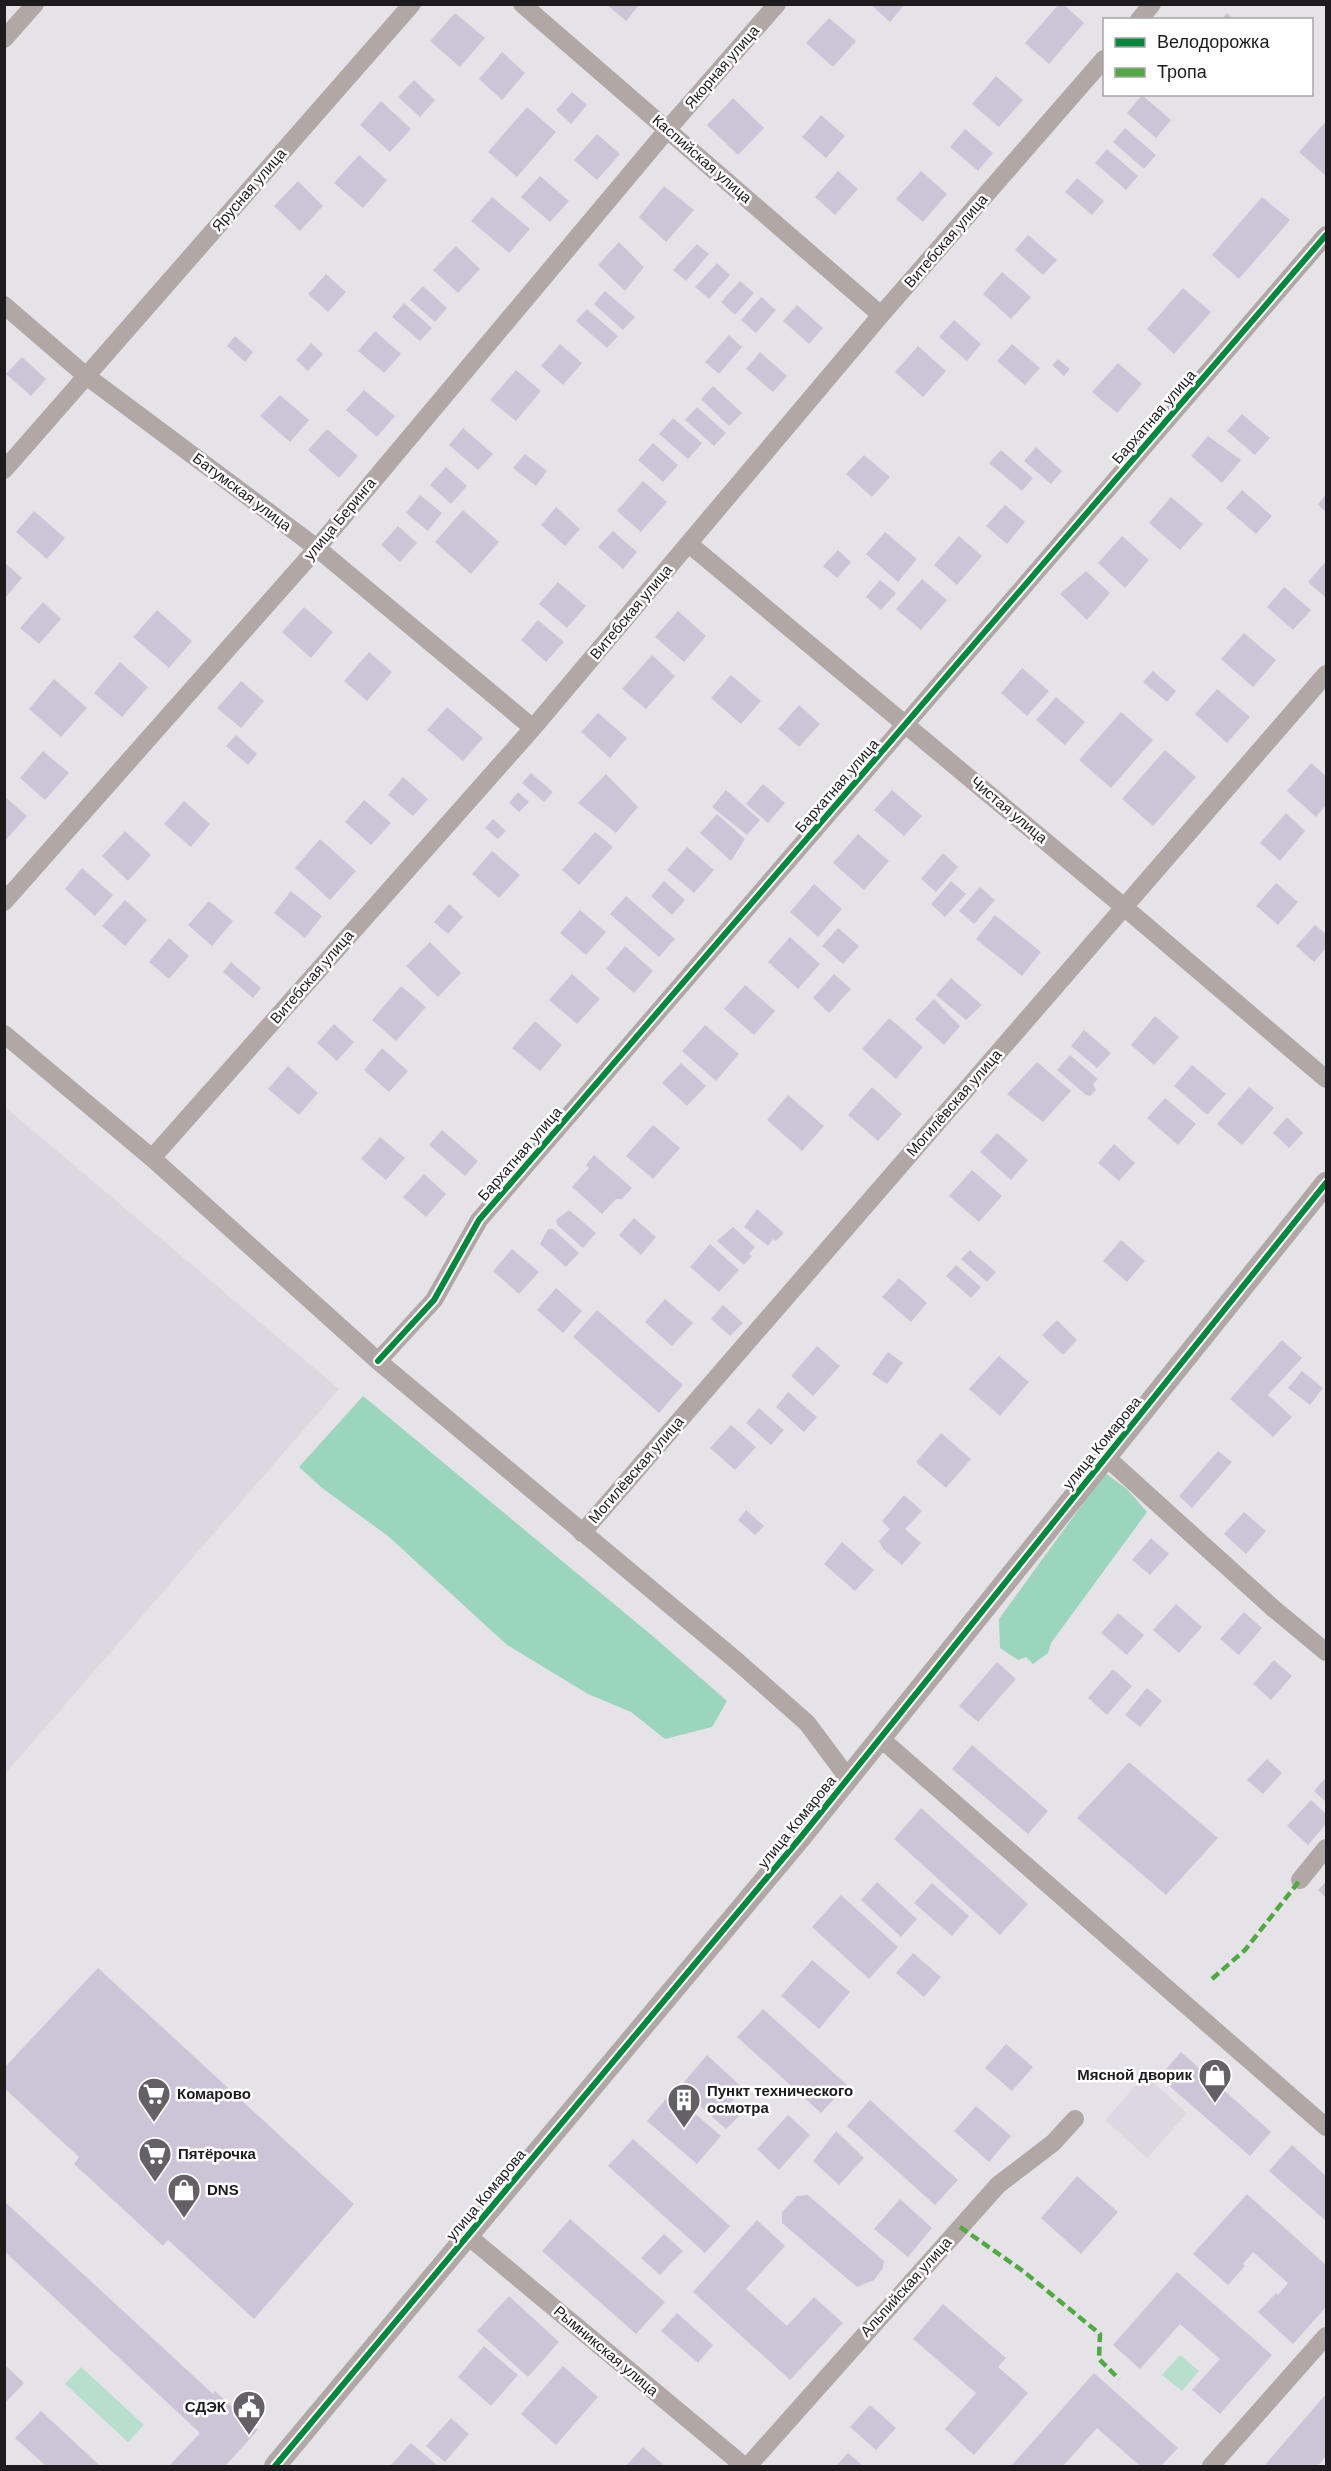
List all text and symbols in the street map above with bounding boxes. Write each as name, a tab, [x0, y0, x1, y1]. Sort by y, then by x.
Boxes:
legend	[1103, 18, 1313, 96]
street label: Якорная улица	[681, 21, 763, 112]
text: Велодорожка	[1157, 32, 1270, 52]
text: Тропа	[1157, 62, 1208, 82]
street label: Каспийская улица	[649, 111, 756, 207]
street label: Ярусная улица	[208, 144, 290, 234]
street label: Витебская улица	[901, 190, 991, 291]
street label: Бархатная улица	[1108, 366, 1199, 467]
street label: Батумская улица	[190, 449, 295, 535]
street label: улица Беринга	[300, 474, 379, 563]
street label: Витебская улица	[586, 561, 675, 662]
street label: Бархатная улица	[791, 735, 882, 836]
street label: Чистая улица	[968, 773, 1051, 847]
street label: Витебская улица	[267, 926, 357, 1027]
street label: Могилёвская улица	[903, 1045, 1005, 1160]
street label: Бархатная улица	[474, 1103, 565, 1204]
street label: улица Комарова	[1059, 1393, 1144, 1492]
street label: Могилёвская улица	[585, 1412, 687, 1527]
street label: улица Комарова	[754, 1772, 839, 1871]
shop icon: Мясной дворик	[1197, 2057, 1233, 2104]
place label: Мясной дворик	[1077, 2066, 1192, 2083]
supermarket icon: Комарово	[136, 2076, 172, 2123]
building icon: Пункт технического осмотра	[666, 2082, 702, 2129]
place label: Пункт технического осмотра	[707, 2082, 853, 2116]
place label: Комарово	[177, 2085, 251, 2102]
supermarket icon: Пятёрочка	[137, 2136, 173, 2183]
place label: Пятёрочка	[178, 2145, 256, 2162]
street label: улица Комарова	[442, 2145, 529, 2244]
shop icon: DNS	[166, 2172, 202, 2219]
place label: DNS	[207, 2181, 239, 2198]
street label: Альпийская улица	[857, 2233, 955, 2340]
street label: Рымникская улица	[551, 2302, 662, 2400]
public building icon: СДЭК	[231, 2389, 267, 2436]
place label: СДЭК	[185, 2398, 227, 2415]

